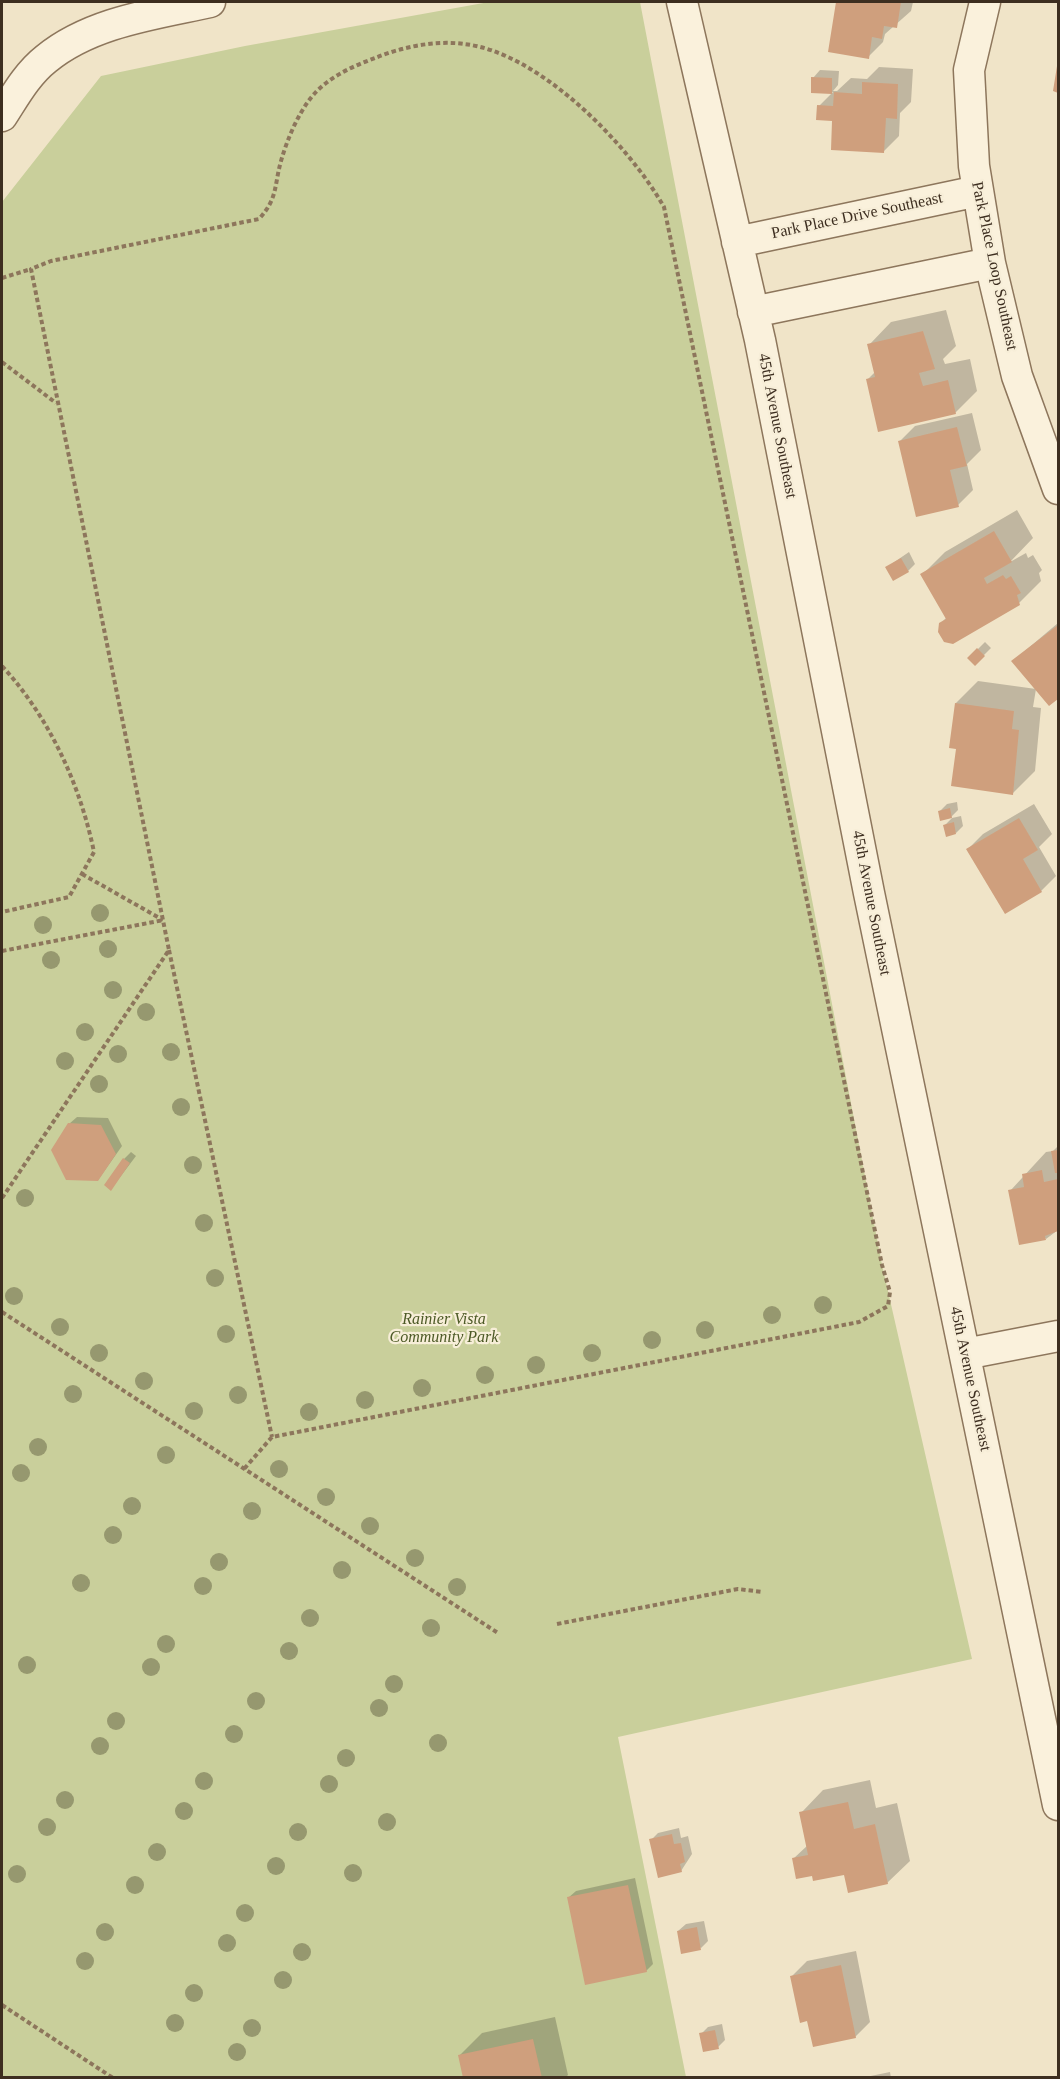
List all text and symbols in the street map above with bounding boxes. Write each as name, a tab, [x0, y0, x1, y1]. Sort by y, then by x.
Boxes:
street label: Park Place Loop Southeast	[967, 180, 1021, 352]
street label: Park Place Drive Southeast	[770, 188, 944, 244]
street label: 45th Avenue Southeast	[754, 352, 800, 500]
street label: 45th Avenue Southeast	[848, 829, 894, 977]
street label: 45th Avenue Southeast	[945, 1305, 995, 1453]
park label: Rainier Vista Community Park	[390, 1310, 498, 1348]

